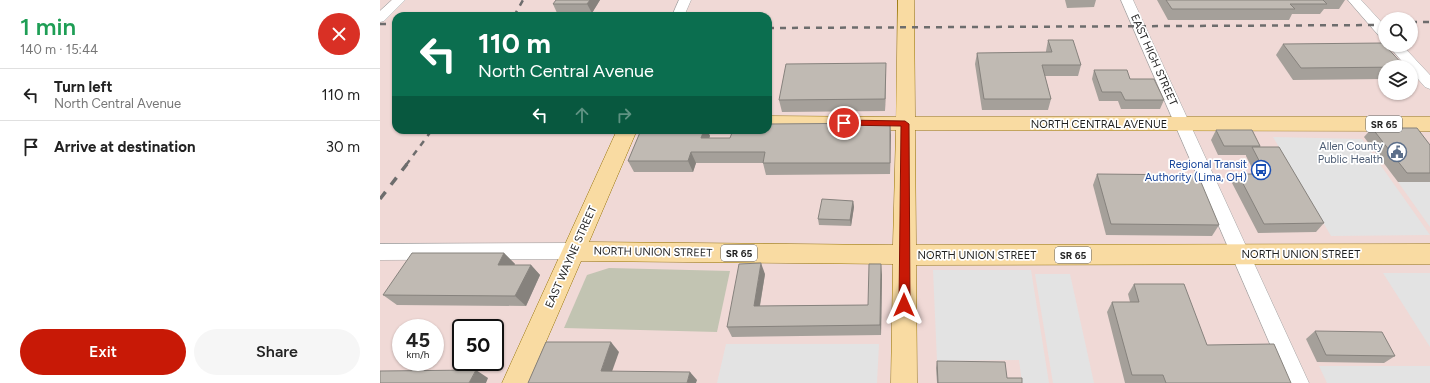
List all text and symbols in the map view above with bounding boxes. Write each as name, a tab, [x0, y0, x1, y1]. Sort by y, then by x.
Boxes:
text: 1 min	[20, 12, 76, 41]
street label: EAST HIGH STREET	[1128, 12, 1180, 108]
map controls	[1378, 12, 1418, 100]
button: search	[1378, 12, 1418, 52]
button: close	[318, 13, 360, 55]
text: 110 m	[478, 26, 551, 60]
icon: left	[412, 28, 464, 80]
text: 140 m · 15:44	[20, 42, 98, 57]
text: North Central Avenue	[478, 60, 654, 82]
button: layers	[1378, 60, 1418, 100]
text: Turn left	[54, 78, 112, 96]
icon: left	[20, 84, 42, 106]
text: 110 m	[322, 86, 360, 104]
text: North Central Avenue	[54, 96, 181, 111]
icon: left	[529, 104, 551, 126]
icon: ahead	[571, 104, 593, 126]
icon: right	[613, 104, 635, 126]
pin	[827, 106, 861, 140]
icon: arrive	[833, 112, 855, 134]
road number: SR 65	[1366, 116, 1402, 132]
street label: NORTH CENTRAL AVENUE	[1031, 118, 1167, 131]
icon: arrive	[20, 136, 42, 158]
text: Arrive at destination	[54, 138, 195, 156]
text: 30 m	[326, 138, 360, 156]
place label: Allen County Public Health	[1318, 140, 1383, 166]
public building icon: Allen County Public Health	[1386, 141, 1408, 163]
place label: Regional Transit Authority (Lima, OH)	[1145, 158, 1247, 184]
bus stop icon: Regional Transit Authority (Lima, OH)	[1250, 159, 1272, 181]
street label: EAST WAYNE STREET	[543, 204, 599, 310]
street label: NORTH UNION STREET	[593, 244, 713, 260]
road number: SR 65	[721, 245, 757, 261]
road number: SR 65	[1055, 247, 1091, 263]
street label: NORTH UNION STREET	[1242, 248, 1360, 261]
street label: NORTH UNION STREET	[918, 249, 1036, 262]
position arrow	[883, 284, 925, 326]
speed limit sign: 50	[452, 319, 504, 371]
text: 45	[406, 328, 430, 352]
button: Exit	[20, 329, 186, 375]
button: Share	[194, 329, 360, 375]
text: km/h	[407, 348, 429, 361]

